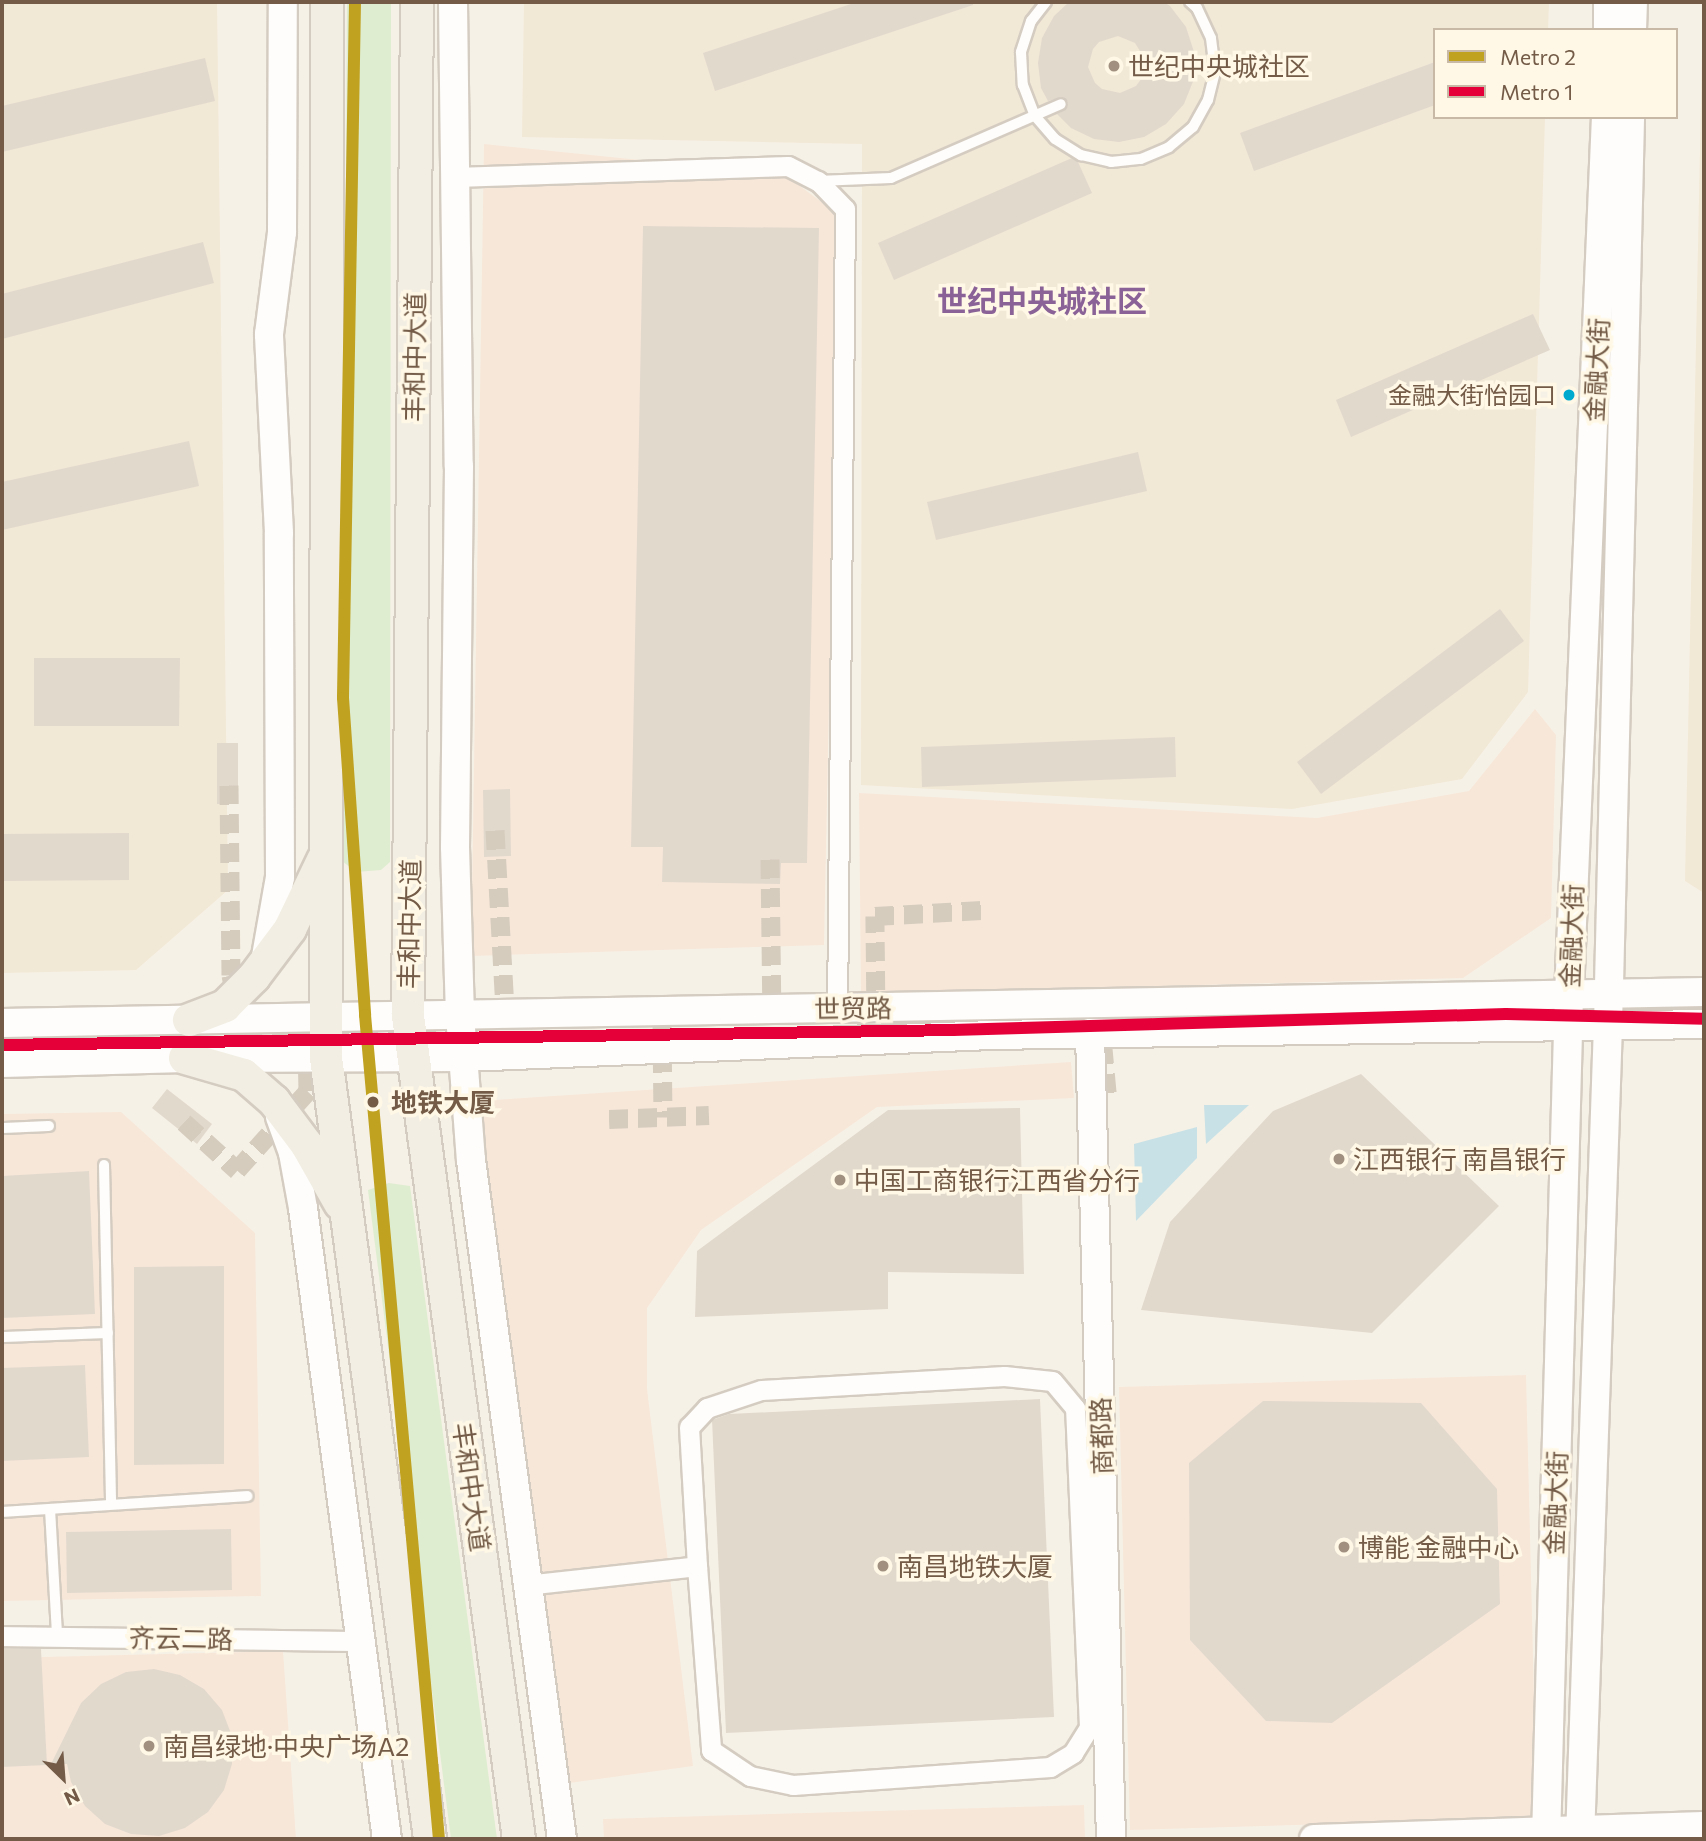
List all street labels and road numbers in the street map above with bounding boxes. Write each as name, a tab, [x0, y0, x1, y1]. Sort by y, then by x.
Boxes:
street label: 丰和中大道	[397, 292, 431, 422]
street label: 金融大街	[1578, 317, 1614, 423]
street label: 丰和中大道	[392, 859, 426, 989]
street label: 金融大街	[1554, 883, 1588, 989]
street label: 世贸路	[814, 992, 892, 1024]
street label: 商都路	[1084, 1396, 1118, 1476]
street label: 丰和中大道	[448, 1420, 496, 1554]
street label: 金融大街	[1538, 1450, 1572, 1556]
street label: 齐云二路	[129, 1621, 233, 1655]

